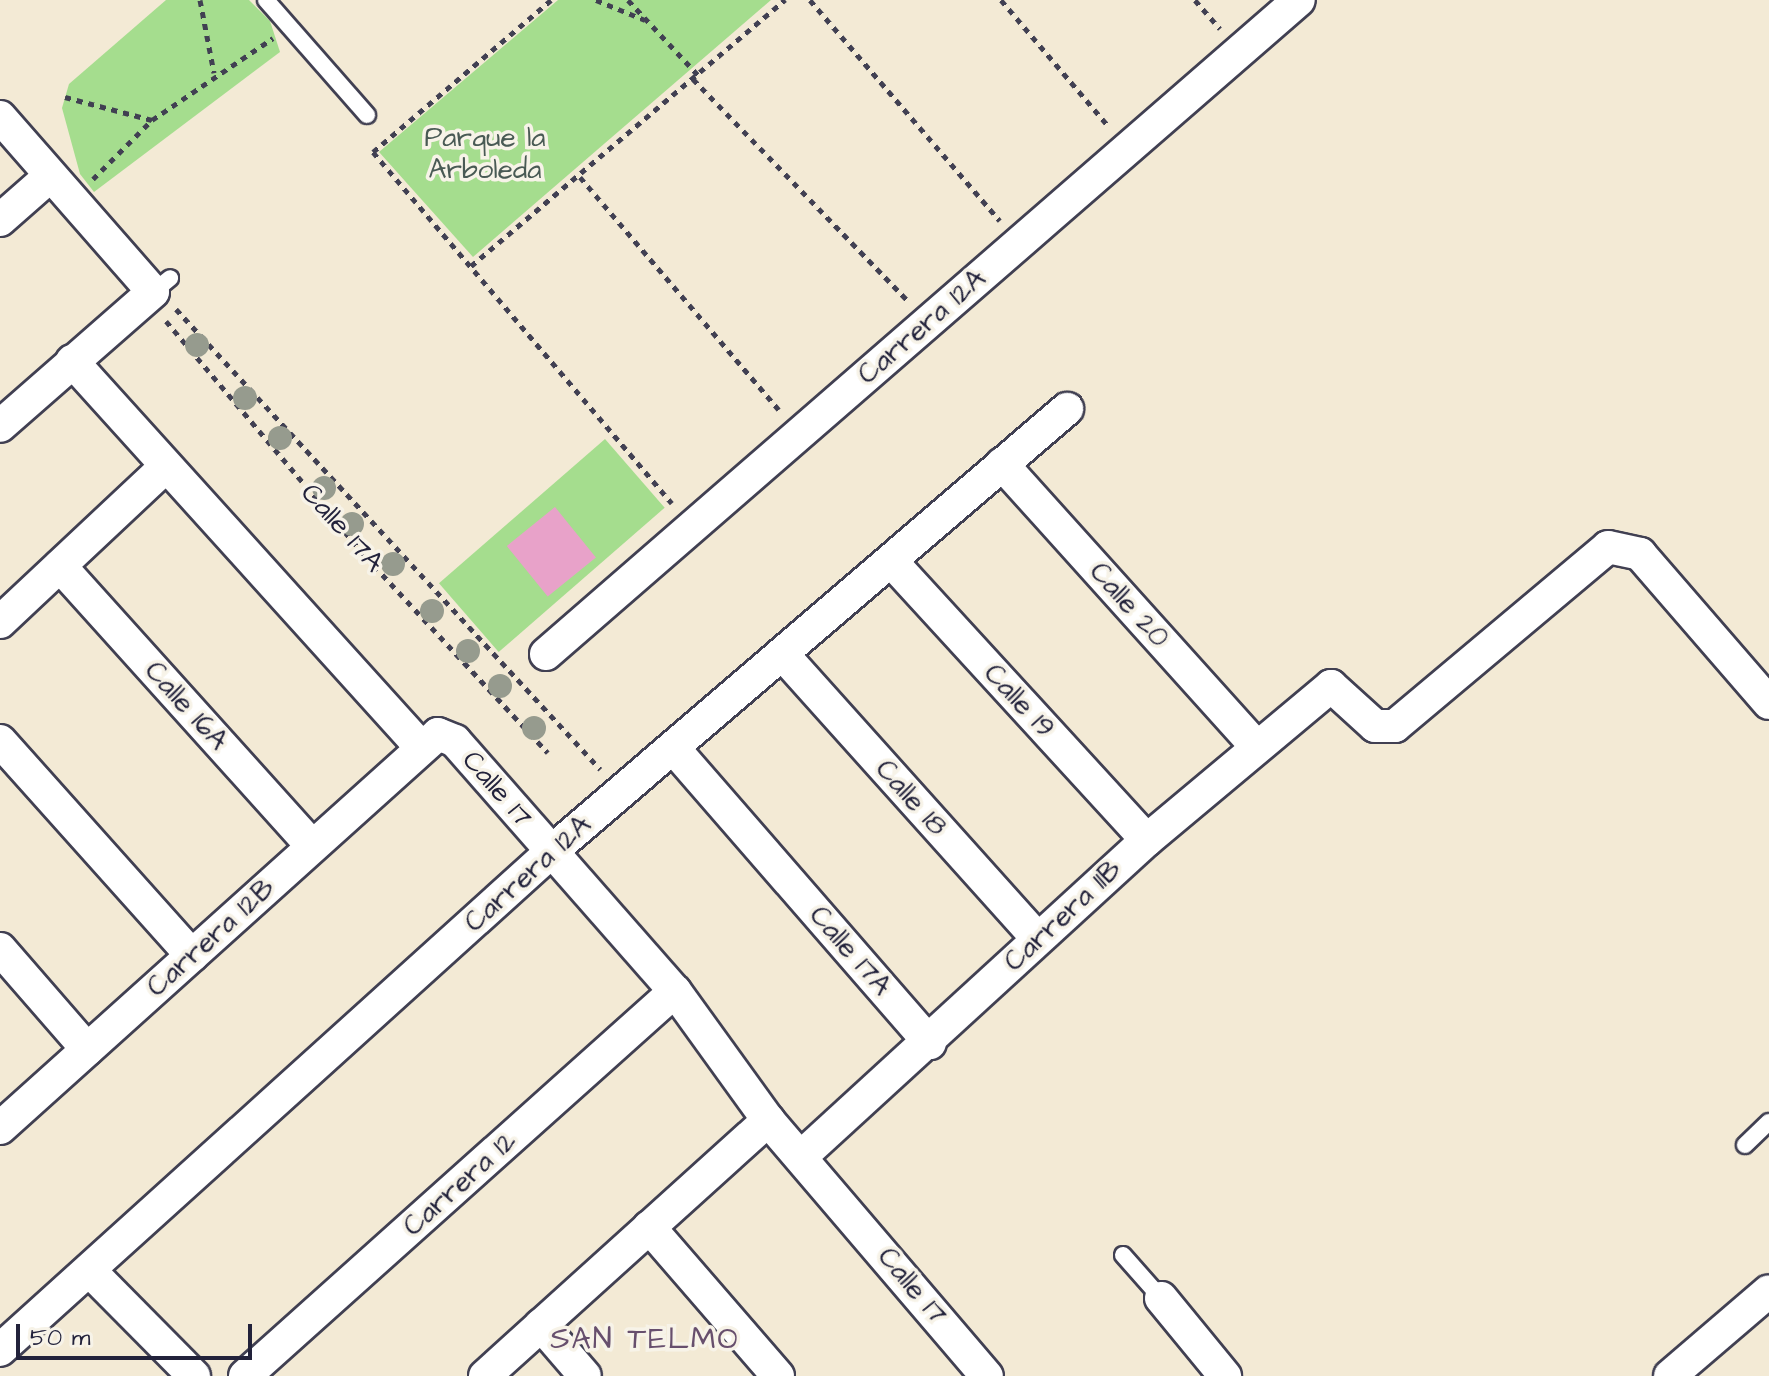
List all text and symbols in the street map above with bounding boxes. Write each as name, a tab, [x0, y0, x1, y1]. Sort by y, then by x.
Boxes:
park label: Parque la Arboleda	[424, 121, 546, 187]
street label: Carrera 12A	[851, 262, 993, 392]
street label: Calle 17A	[293, 477, 391, 579]
street label: Calle 20	[1082, 556, 1176, 654]
street label: Calle 16A	[137, 655, 235, 757]
street label: Calle 19	[976, 657, 1062, 745]
street label: Calle 17	[455, 744, 539, 834]
street label: Calle 18	[868, 753, 954, 843]
street label: Carrera 12A	[458, 808, 598, 940]
street label: Carrera 11B	[997, 853, 1129, 979]
street label: Carrera 12B	[140, 872, 282, 1004]
street label: Calle 17A	[802, 899, 898, 1003]
street label: Carrera 12	[397, 1124, 523, 1244]
street label: Calle 17	[870, 1241, 954, 1331]
scale bar	[20, 1308, 256, 1358]
text: 50 m	[30, 1321, 90, 1355]
district label: SAN TELMO	[550, 1321, 740, 1357]

